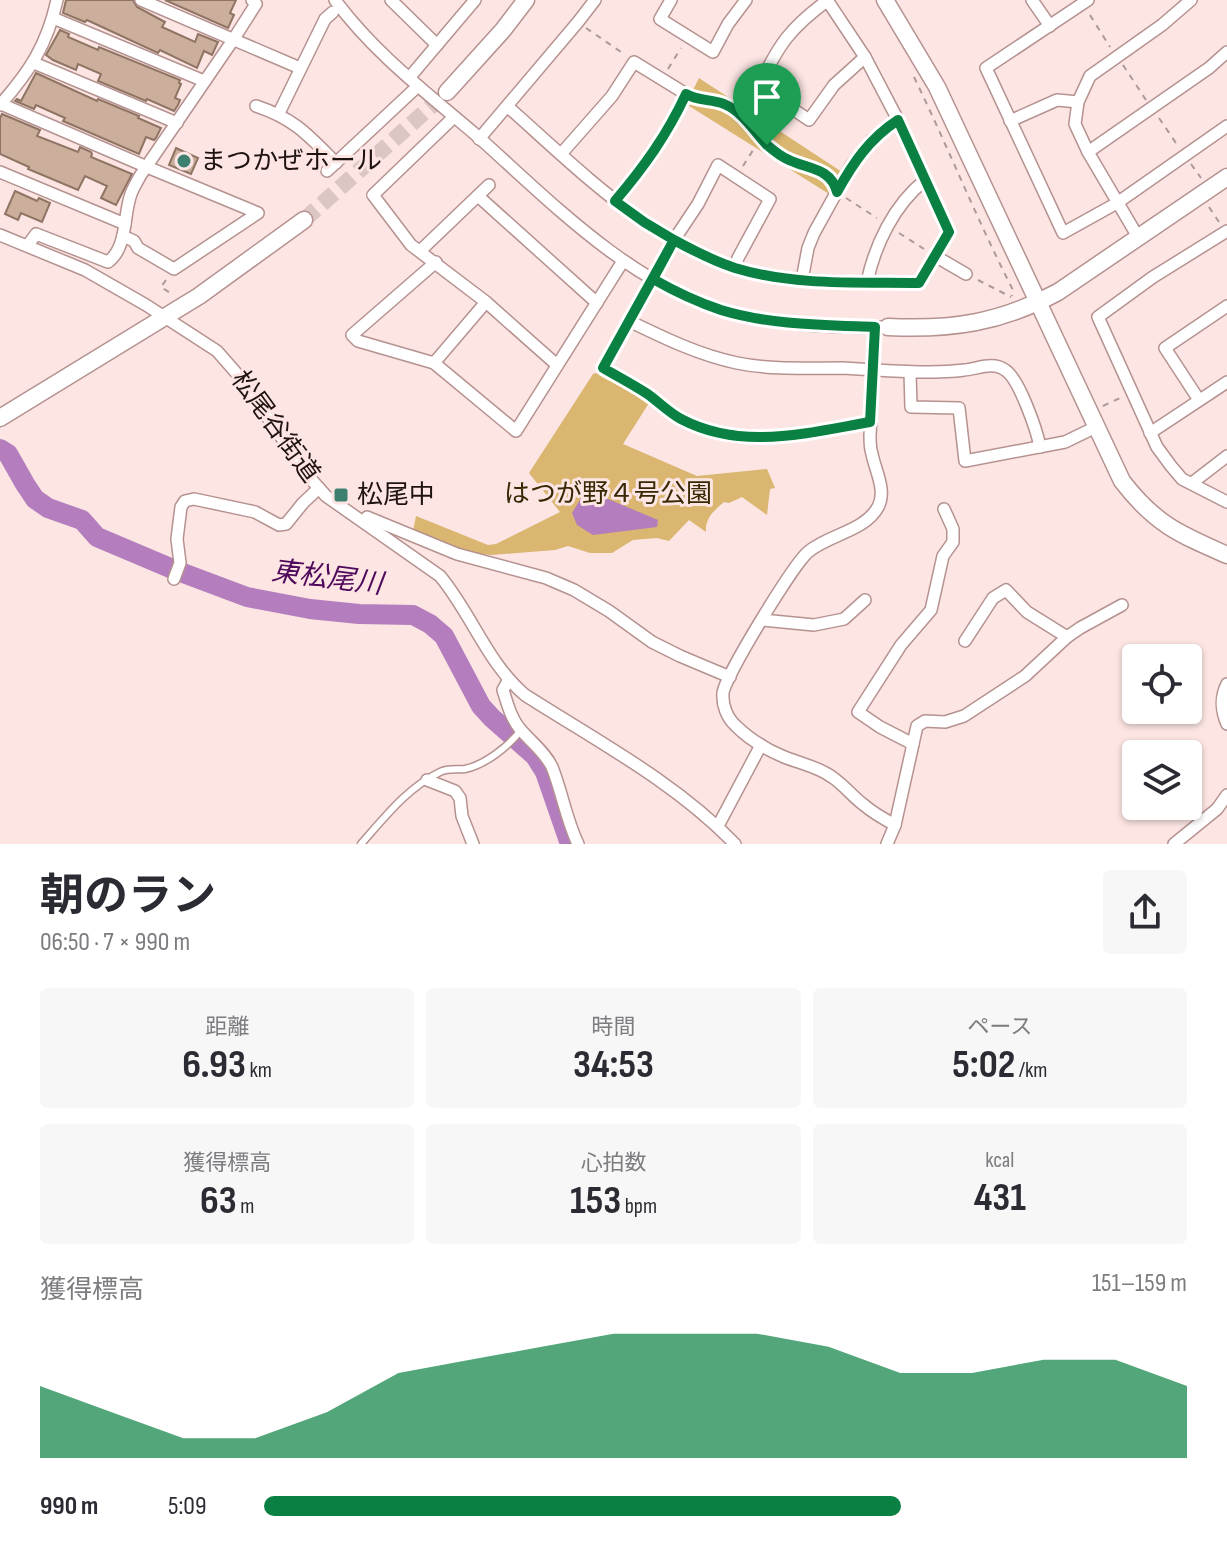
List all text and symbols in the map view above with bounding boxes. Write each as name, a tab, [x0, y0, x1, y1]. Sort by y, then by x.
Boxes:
pin	[733, 63, 801, 145]
icon: arrive	[745, 75, 789, 119]
place label: まつかぜホール	[200, 146, 382, 177]
marker: まつかぜホール	[175, 152, 193, 170]
street label: 松尾谷街道	[224, 365, 326, 489]
park label: はつが野４号公園	[504, 479, 712, 510]
place label: 松尾中	[357, 480, 435, 511]
marker: 松尾中	[332, 486, 350, 504]
water label: 東松尾川	[269, 555, 388, 602]
map controls	[1122, 644, 1202, 820]
button: locate	[1122, 644, 1202, 724]
button: layers	[1122, 740, 1202, 820]
text: 朝のラン	[40, 870, 216, 923]
button: share	[1103, 870, 1187, 954]
text: 06:50 · 7 × 990 m	[40, 927, 190, 958]
text: 距離	[205, 1014, 249, 1041]
text: 時間	[591, 1014, 636, 1041]
text: ペース	[967, 1014, 1032, 1041]
text: 6.93	[182, 1041, 246, 1089]
text: 34:53	[573, 1041, 654, 1089]
text: 5:02	[952, 1041, 1015, 1089]
text: km	[246, 1057, 272, 1084]
text: /km	[1015, 1057, 1047, 1084]
text: kcal	[985, 1147, 1014, 1174]
text: 獲得標高	[183, 1150, 271, 1177]
text: 心拍数	[580, 1150, 647, 1177]
text: 431	[974, 1174, 1026, 1222]
text: 63	[200, 1177, 237, 1225]
text: 153	[570, 1177, 621, 1225]
text: m	[237, 1193, 254, 1220]
text: bpm	[621, 1193, 657, 1220]
text: 151–159 m	[1092, 1268, 1187, 1299]
text: 獲得標高	[40, 1275, 144, 1306]
text: 990 m	[40, 1491, 98, 1522]
text: 5:09	[168, 1491, 206, 1522]

